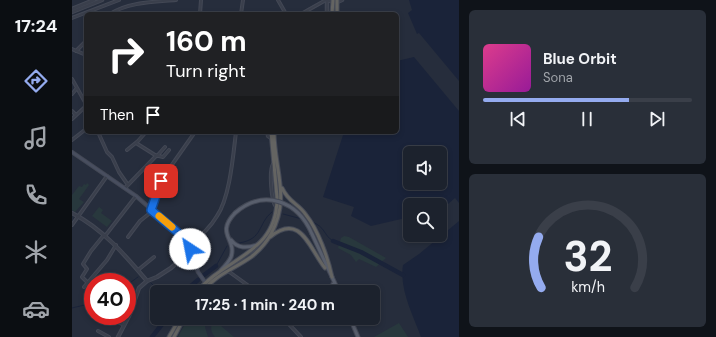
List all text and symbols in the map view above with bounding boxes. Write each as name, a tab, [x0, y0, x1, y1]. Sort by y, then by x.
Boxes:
text: 17:24	[15, 14, 57, 38]
text: 160 m	[166, 23, 247, 60]
icon: right	[100, 28, 152, 80]
text: Blue Orbit	[543, 49, 617, 69]
text: Turn right	[166, 59, 246, 83]
icon: directions	[22, 67, 50, 95]
text: Sona	[543, 69, 573, 86]
icon: arrive	[142, 104, 164, 126]
text: Then	[100, 105, 134, 125]
icon: previous	[507, 108, 529, 130]
icon: pause	[576, 108, 598, 130]
icon: next	[646, 108, 668, 130]
icon: music	[22, 124, 50, 152]
map controls	[403, 146, 447, 242]
button: sound	[403, 146, 447, 190]
pin	[144, 164, 178, 198]
icon: arrive	[150, 170, 172, 192]
icon: phone	[22, 181, 50, 209]
button: search	[403, 198, 447, 242]
position arrow	[169, 228, 211, 270]
text: 32	[563, 230, 612, 284]
icon: climate	[22, 238, 50, 266]
speed limit sign: 40	[84, 273, 136, 325]
text: km/h	[571, 278, 604, 296]
icon: car	[22, 295, 50, 323]
text: 17:25 · 1 min · 240 m	[195, 295, 335, 315]

